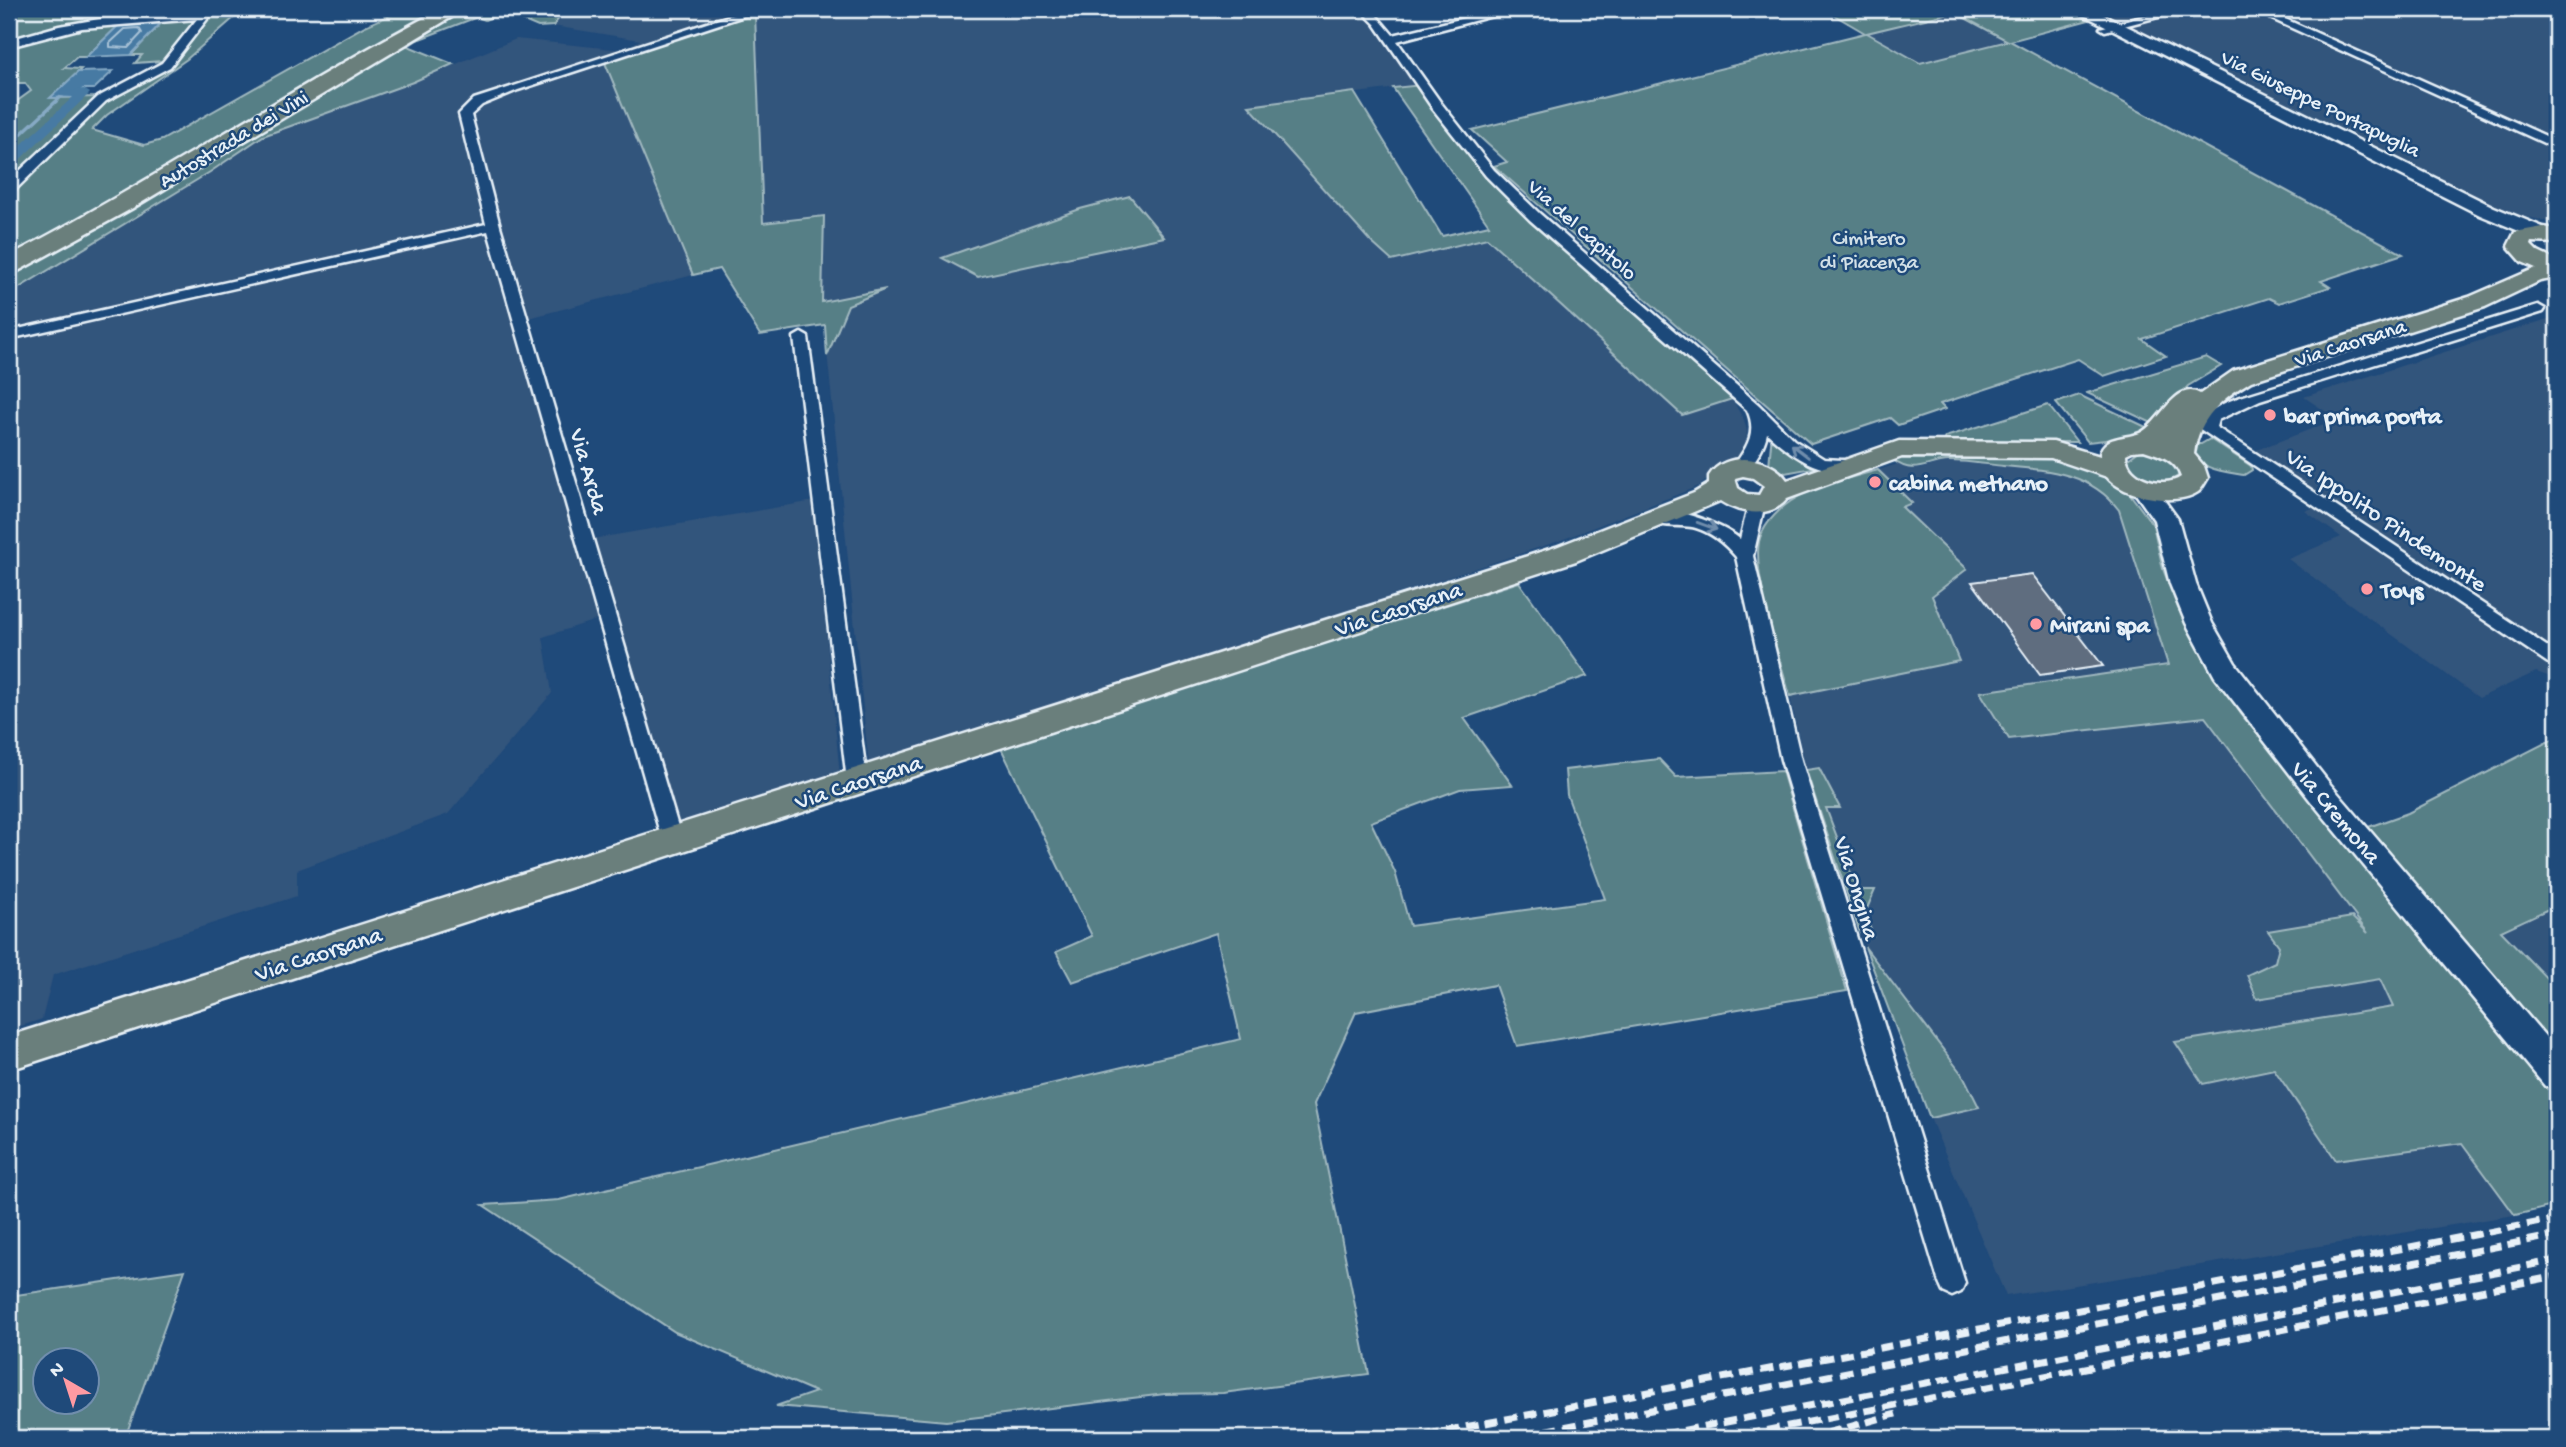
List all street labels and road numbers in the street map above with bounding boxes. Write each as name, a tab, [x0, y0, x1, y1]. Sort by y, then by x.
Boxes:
street label: Via Giuseppe Portapuglia	[2215, 47, 2424, 166]
street label: Autostrada dei Vini	[156, 87, 314, 195]
street label: Via del Capitolo	[1520, 175, 1641, 287]
street label: Via Caorsana	[2291, 315, 2411, 375]
street label: Via Arda	[560, 425, 613, 519]
street label: Via Ippolito Pindemonte	[2278, 443, 2492, 601]
street label: Via Caorsana	[1331, 577, 1467, 646]
street label: Via Caorsana	[791, 750, 927, 819]
street label: Via Cremona	[2282, 756, 2386, 872]
street label: Via Ongina	[1825, 833, 1884, 945]
street label: Via Caorsana	[251, 922, 387, 991]

